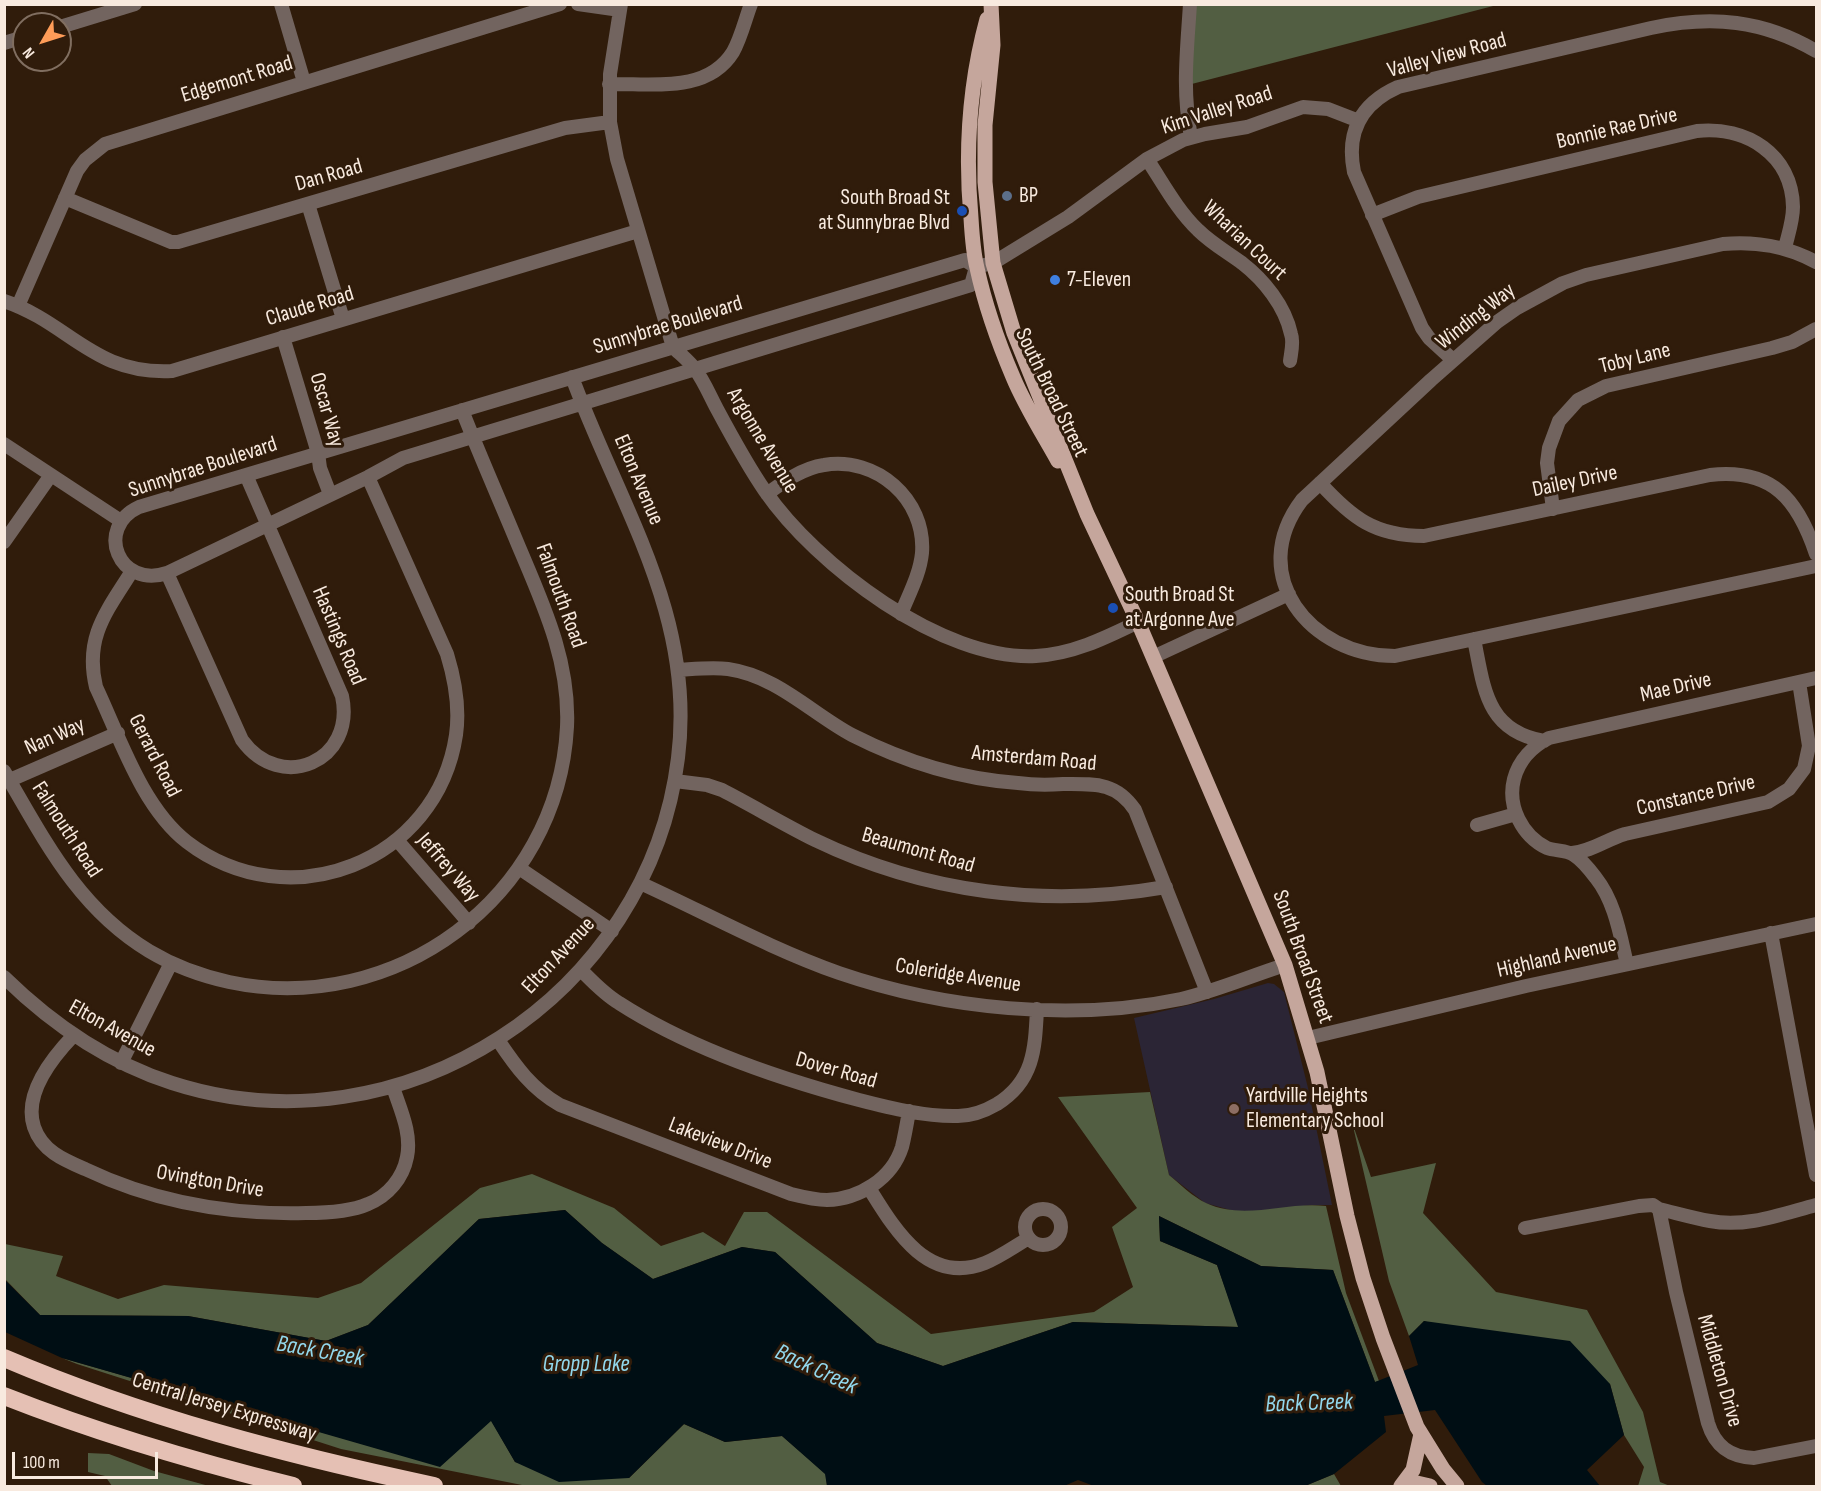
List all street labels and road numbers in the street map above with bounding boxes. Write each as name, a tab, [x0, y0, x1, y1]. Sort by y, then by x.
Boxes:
street label: Valley View Road	[1385, 27, 1509, 85]
street label: Edgemont Road	[178, 51, 296, 109]
street label: Kim Valley Road	[1158, 81, 1276, 141]
street label: Bonnie Rae Drive	[1554, 102, 1680, 156]
street label: Dan Road	[292, 154, 366, 198]
street label: Wharian Court	[1196, 195, 1292, 287]
street label: Winding Way	[1431, 278, 1521, 356]
street label: Claude Road	[263, 281, 357, 333]
street label: Sunnybrae Boulevard	[590, 291, 746, 361]
street label: South Broad Street	[1008, 324, 1094, 462]
street label: Toby Lane	[1597, 337, 1673, 381]
street label: Oscar Way	[303, 370, 349, 450]
street label: Argonne Avenue	[720, 383, 804, 499]
street label: Elton Avenue	[607, 431, 669, 529]
street label: Sunnybrae Boulevard	[125, 432, 281, 504]
street label: Dailey Drive	[1530, 460, 1620, 504]
street label: Falmouth Road	[529, 540, 591, 652]
street label: Hastings Road	[305, 583, 371, 689]
street label: Mae Drive	[1638, 667, 1714, 709]
street label: Gerard Road	[122, 710, 186, 802]
street label: Nan Way	[21, 712, 89, 762]
street label: Amsterdam Road	[971, 740, 1097, 778]
street label: Constance Drive	[1634, 770, 1758, 822]
street label: Falmouth Road	[25, 777, 107, 883]
street label: Beaumont Road	[859, 822, 977, 880]
street label: Jeffrey Way	[411, 828, 485, 908]
street label: South Broad Street	[1266, 887, 1338, 1027]
street label: Elton Avenue	[517, 912, 601, 1000]
street label: Highland Avenue	[1495, 931, 1619, 985]
street label: Coleridge Avenue	[893, 953, 1023, 999]
street label: Elton Avenue	[64, 994, 160, 1064]
street label: Dover Road	[792, 1047, 880, 1095]
street label: Lakeview Drive	[664, 1112, 776, 1176]
street label: Ovington Drive	[154, 1160, 266, 1204]
street label: Middleton Drive	[1690, 1312, 1748, 1430]
street label: Central Jersey Expressway	[129, 1367, 319, 1449]

